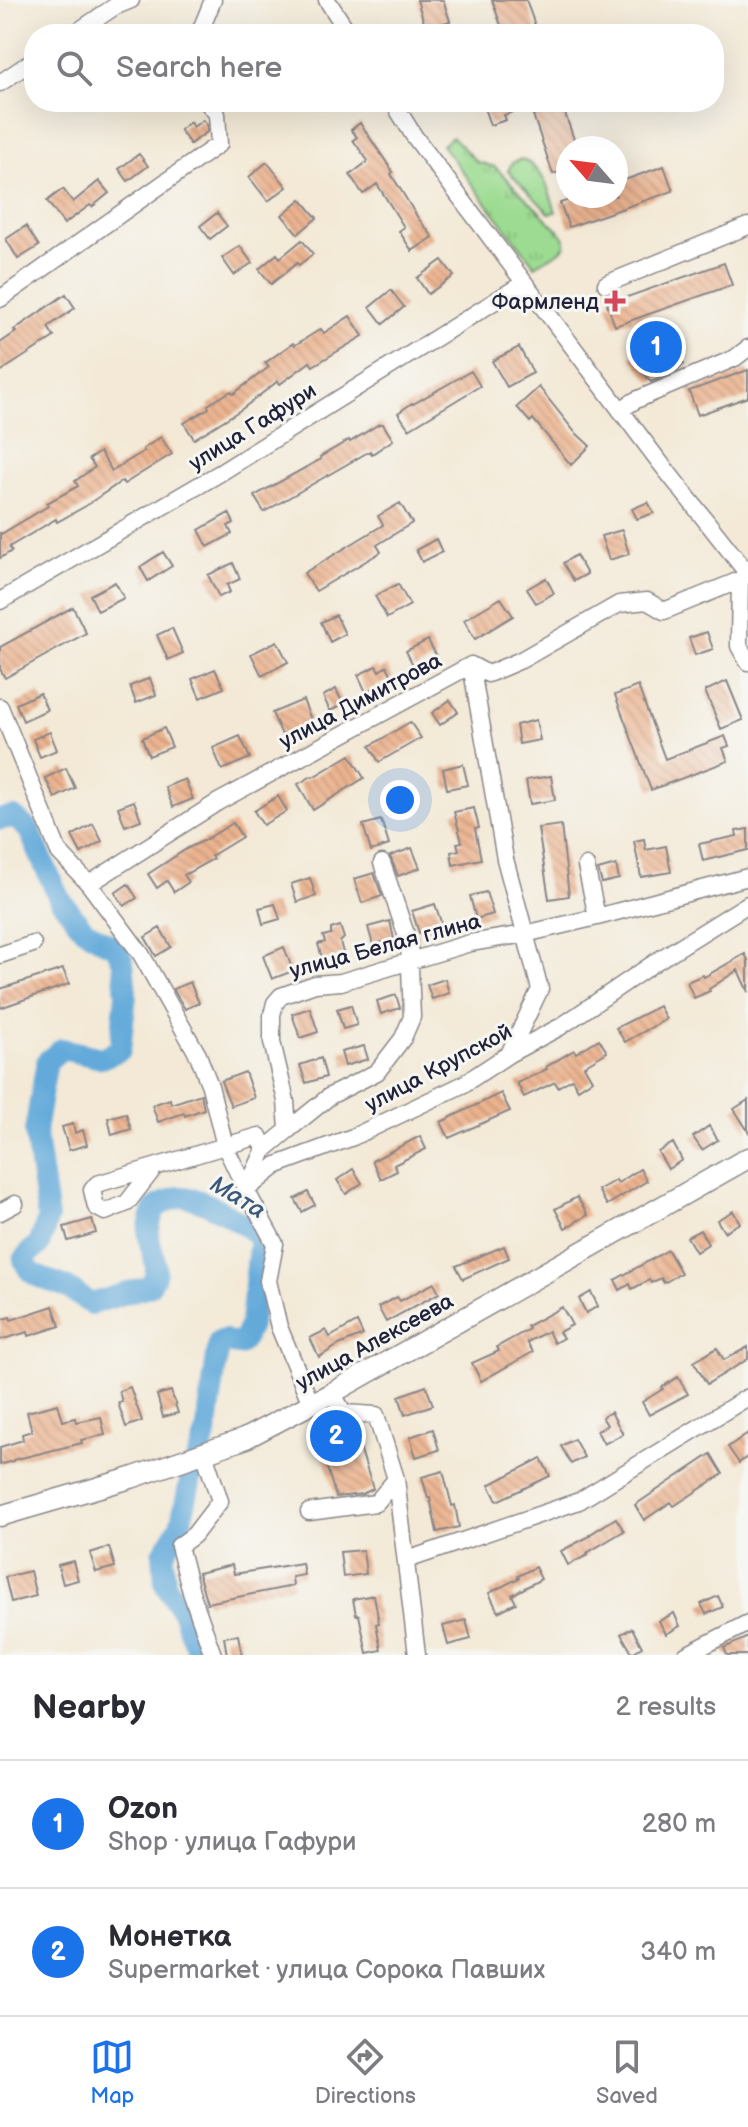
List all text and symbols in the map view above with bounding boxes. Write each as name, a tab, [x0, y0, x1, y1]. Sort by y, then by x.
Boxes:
search box	[24, 24, 724, 112]
icon: search	[52, 46, 96, 90]
text: Search here	[116, 50, 282, 86]
north arrow	[556, 136, 628, 208]
place label: Фармленд	[491, 289, 599, 316]
marker: Фармленд	[606, 292, 624, 310]
pin: 1	[630, 317, 682, 377]
street label: улица Гафури	[184, 377, 322, 477]
street label: улица Димитрова	[275, 647, 447, 756]
your location	[380, 780, 420, 820]
street label: улица Белая глина	[287, 908, 484, 985]
street label: улица Крупской	[361, 1018, 517, 1118]
water label: Мата	[205, 1170, 271, 1225]
street label: улица Алексеева	[291, 1288, 458, 1397]
pin: 2	[310, 1406, 362, 1466]
text: Nearby	[32, 1687, 146, 1728]
text: 2 results	[616, 1692, 716, 1723]
text: Ozon	[108, 1791, 178, 1827]
text: 1	[53, 1809, 63, 1840]
text: 280 m	[642, 1809, 716, 1840]
text: Shop · улица Гафури	[108, 1827, 357, 1858]
text: Монетка	[108, 1919, 231, 1955]
text: 2	[50, 1937, 66, 1968]
text: 340 m	[640, 1937, 716, 1968]
text: Supermarket · улица Сорока Павших	[108, 1955, 545, 1986]
tab: Map	[90, 2035, 134, 2110]
tab: Directions	[315, 2035, 416, 2110]
tab: Saved	[596, 2035, 658, 2110]

